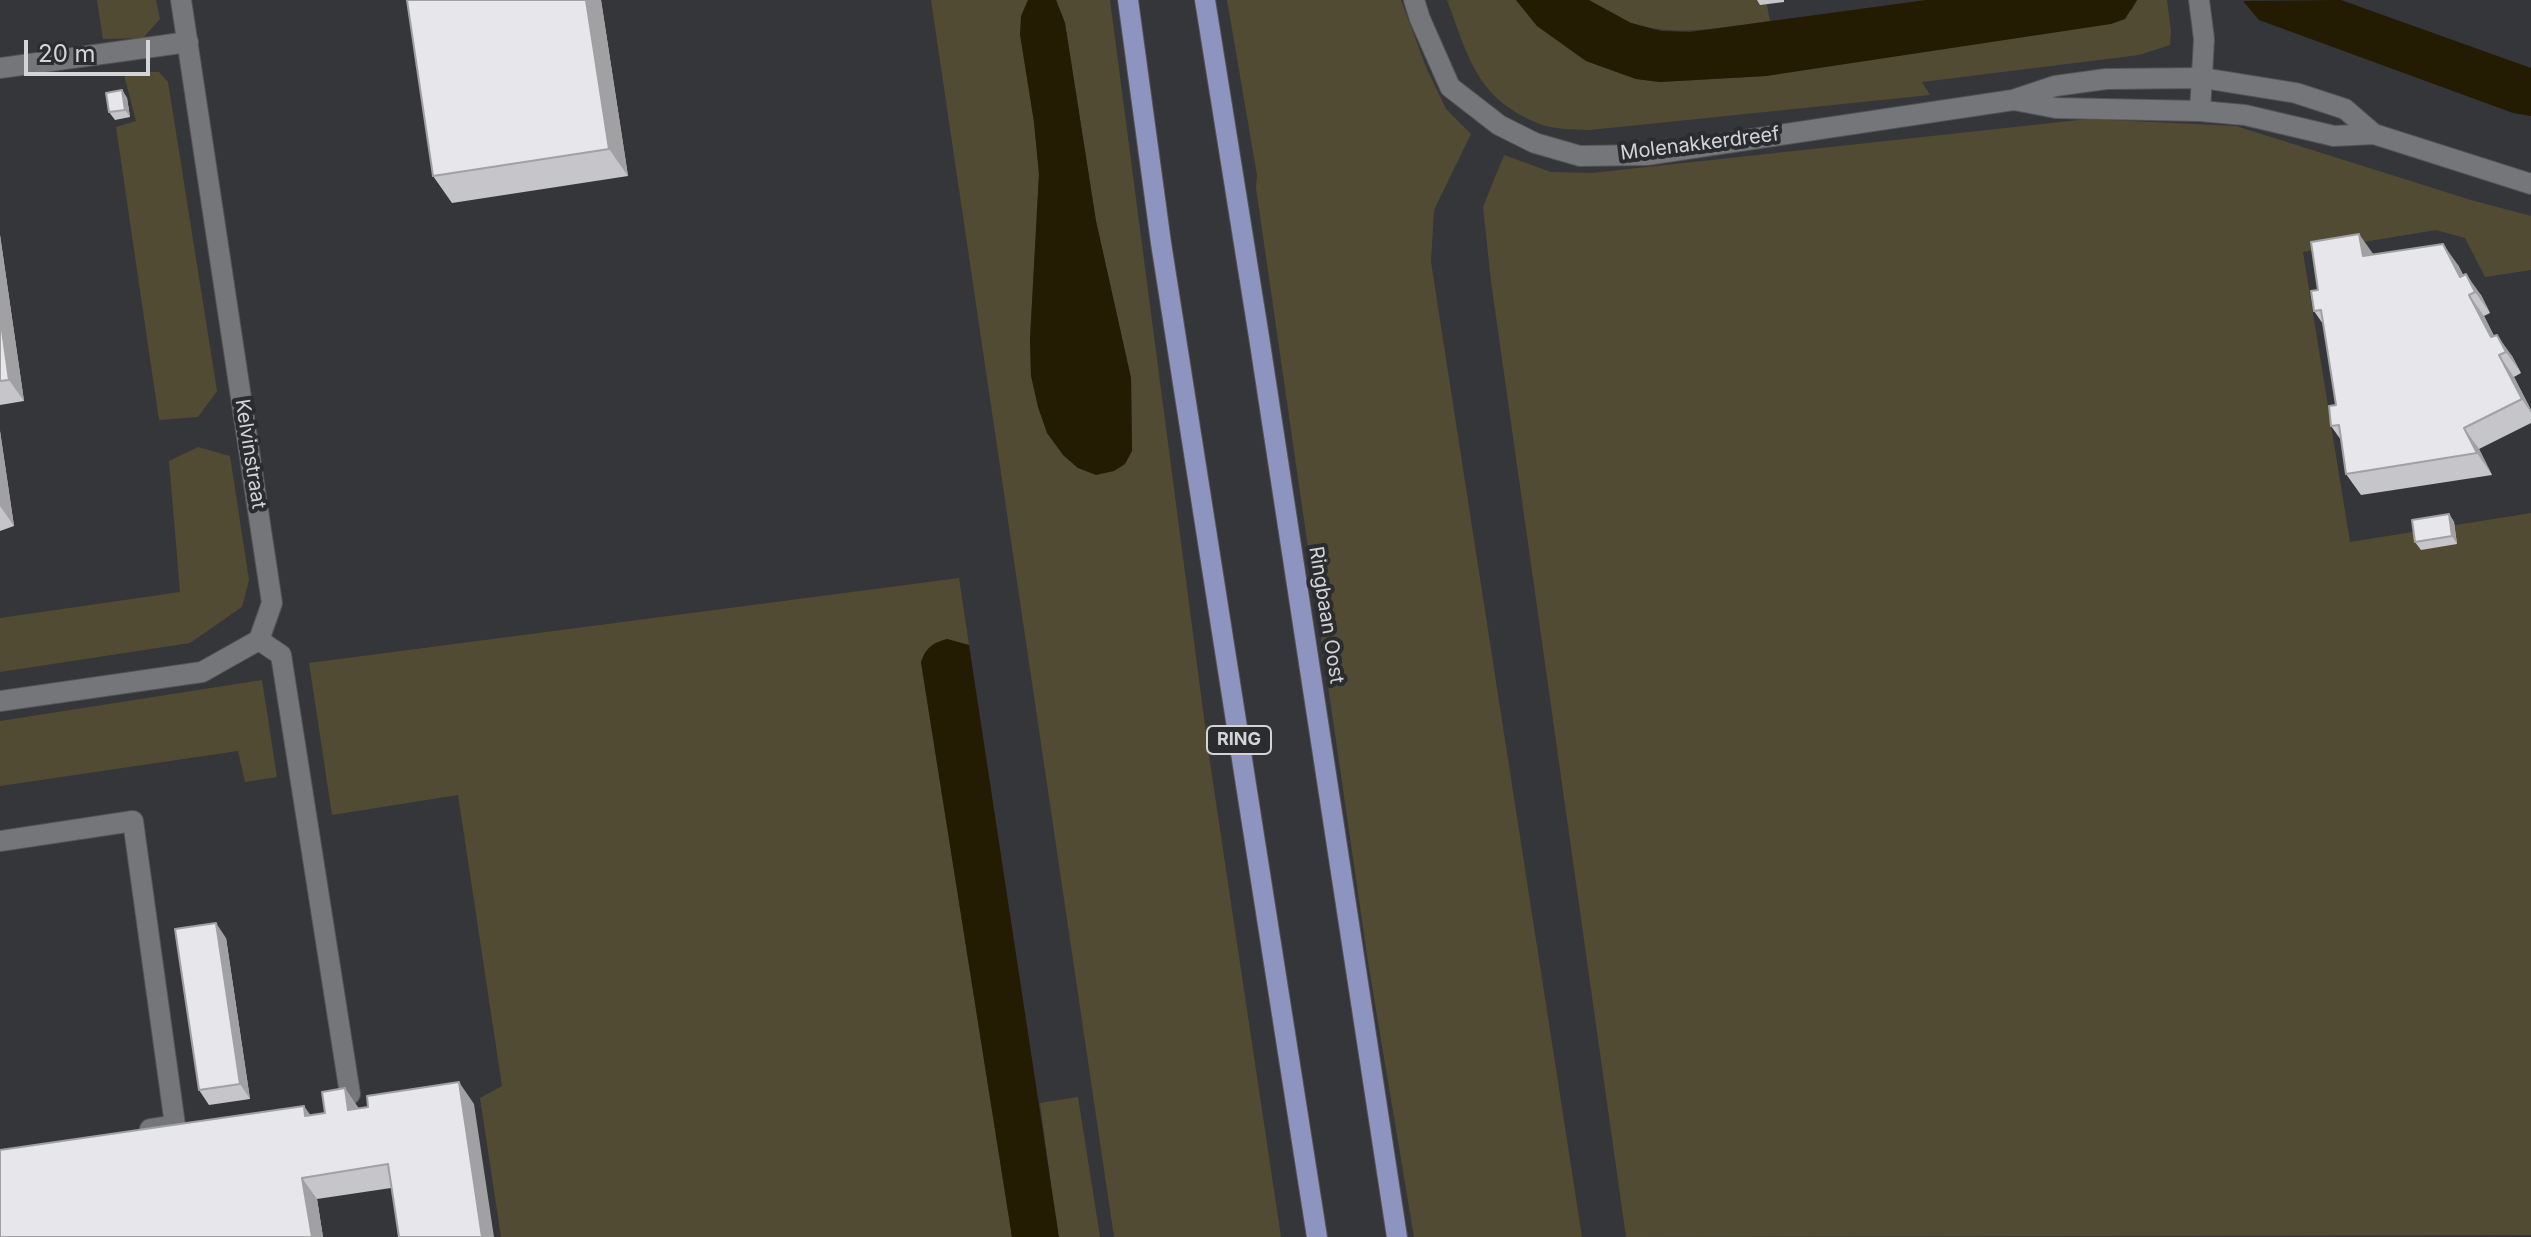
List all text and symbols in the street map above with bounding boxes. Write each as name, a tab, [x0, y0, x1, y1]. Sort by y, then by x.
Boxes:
scale bar	[28, 24, 154, 74]
text: 20 m	[38, 39, 96, 68]
street label: Molenakkerdreef	[1619, 122, 1781, 166]
street label: Kelvinstraat	[229, 397, 271, 511]
street label: Ringbaan Oost	[1303, 545, 1349, 685]
road number: RING	[1207, 726, 1271, 754]

